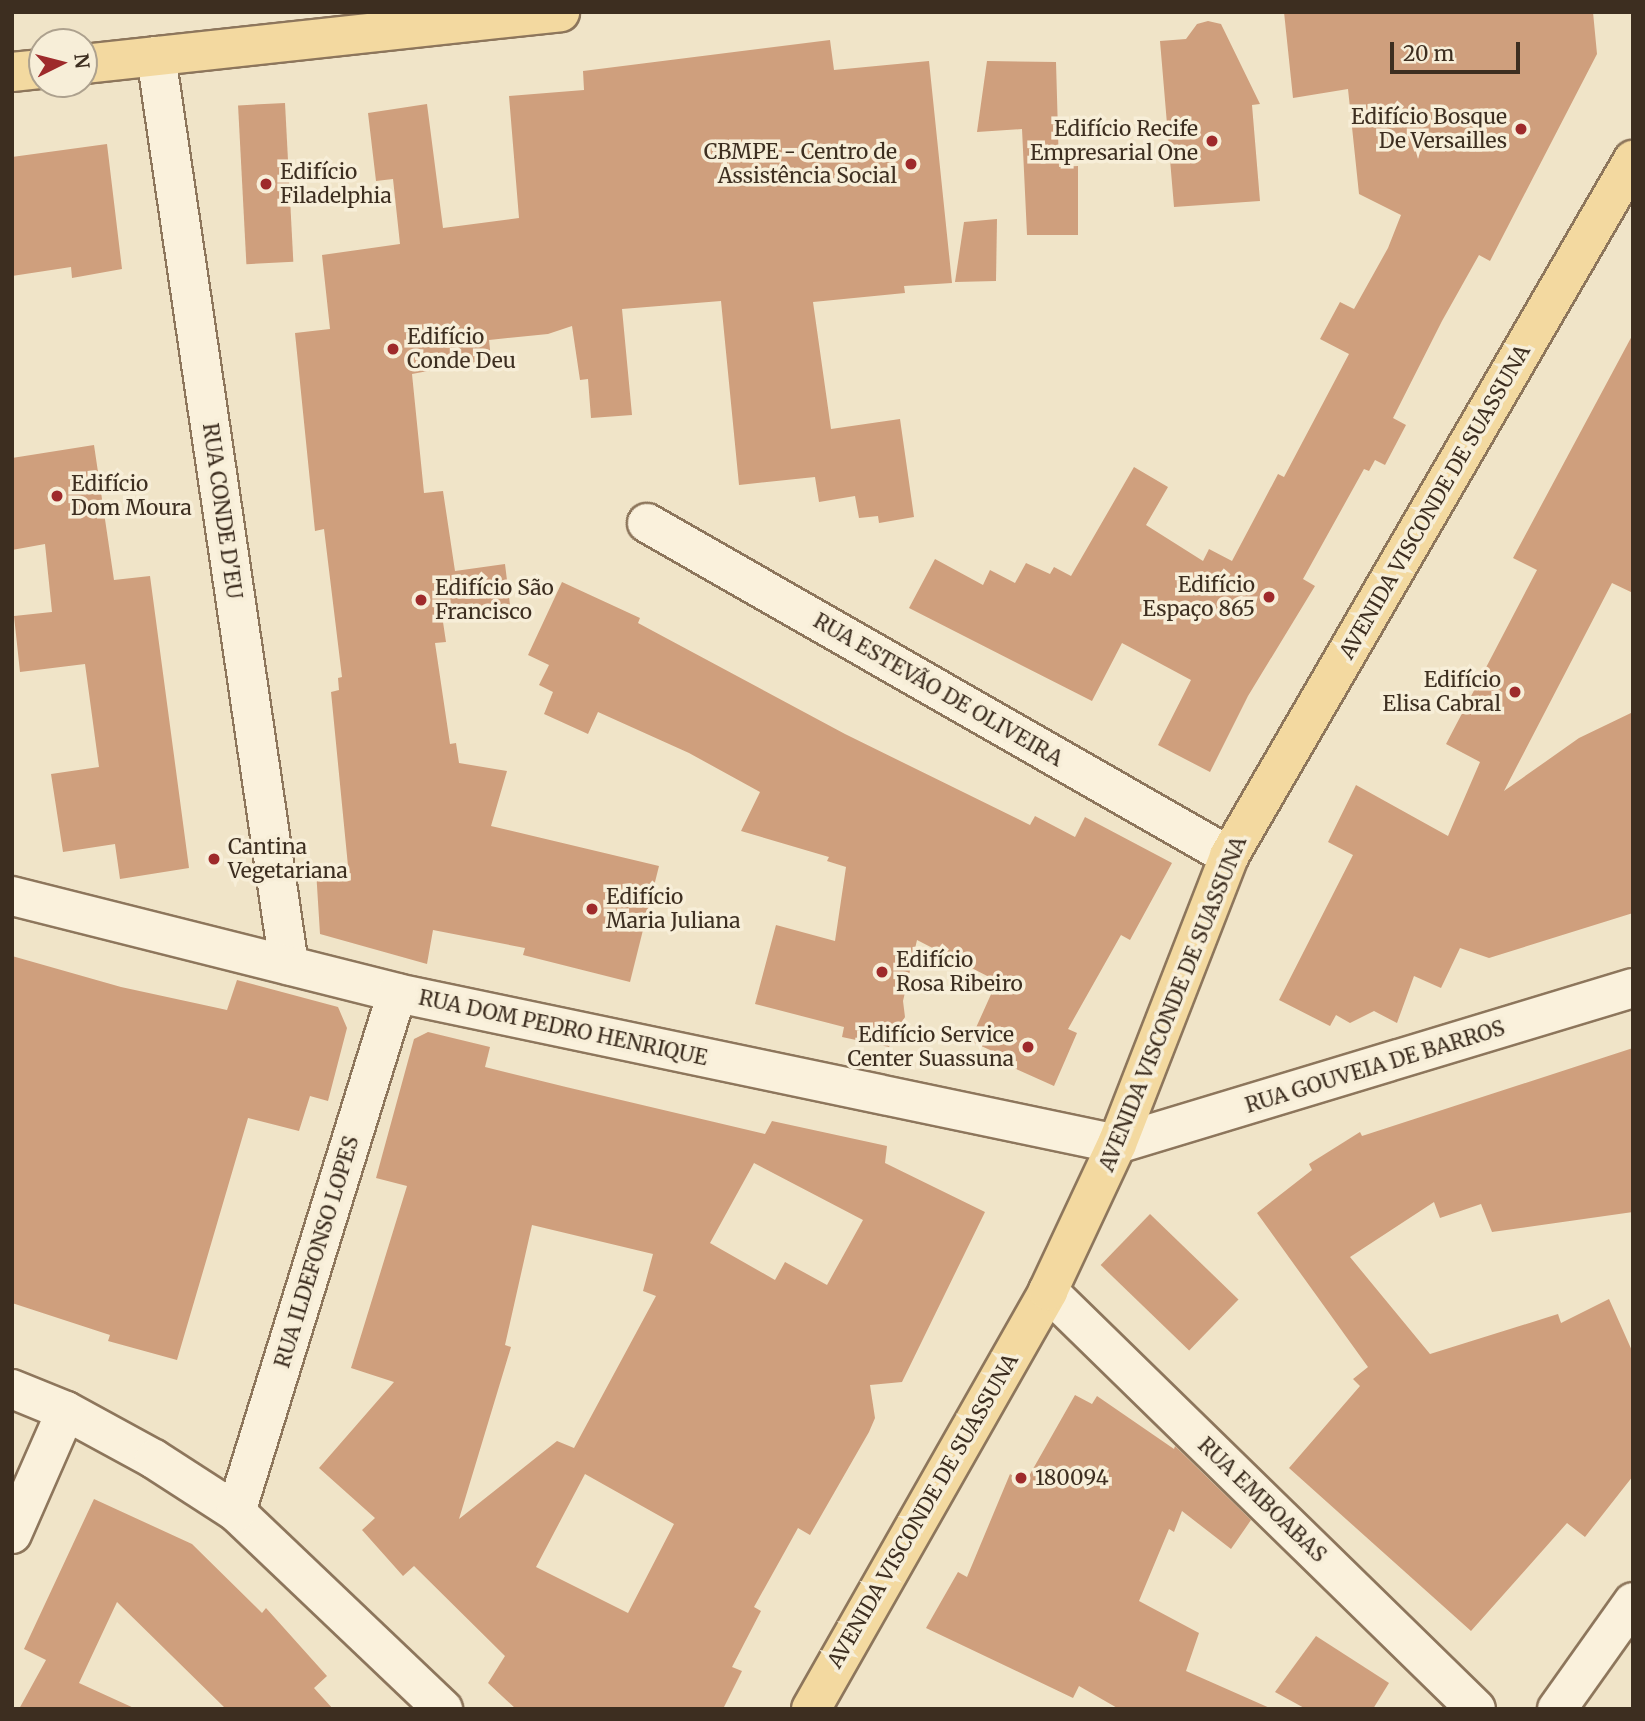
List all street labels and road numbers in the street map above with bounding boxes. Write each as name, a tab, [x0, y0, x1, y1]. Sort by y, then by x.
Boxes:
street label: AVENIDA VISCONDE DE SUASSUNA	[1334, 340, 1536, 664]
street label: RUA CONDE D'EU	[197, 421, 247, 601]
street label: RUA ESTEVÃO DE OLIVEIRA	[809, 608, 1067, 772]
street label: AVENIDA VISCONDE DE SUASSUNA	[1094, 833, 1252, 1175]
street label: RUA DOM PEDRO HENRIQUE	[416, 985, 710, 1071]
street label: RUA GOUVEIA DE BARROS	[1242, 1015, 1508, 1119]
street label: RUA ILDEFONSO LOPES	[270, 1133, 364, 1371]
street label: AVENIDA VISCONDE DE SUASSUNA	[822, 1349, 1024, 1673]
street label: RUA EMBOABAS	[1193, 1432, 1331, 1568]

